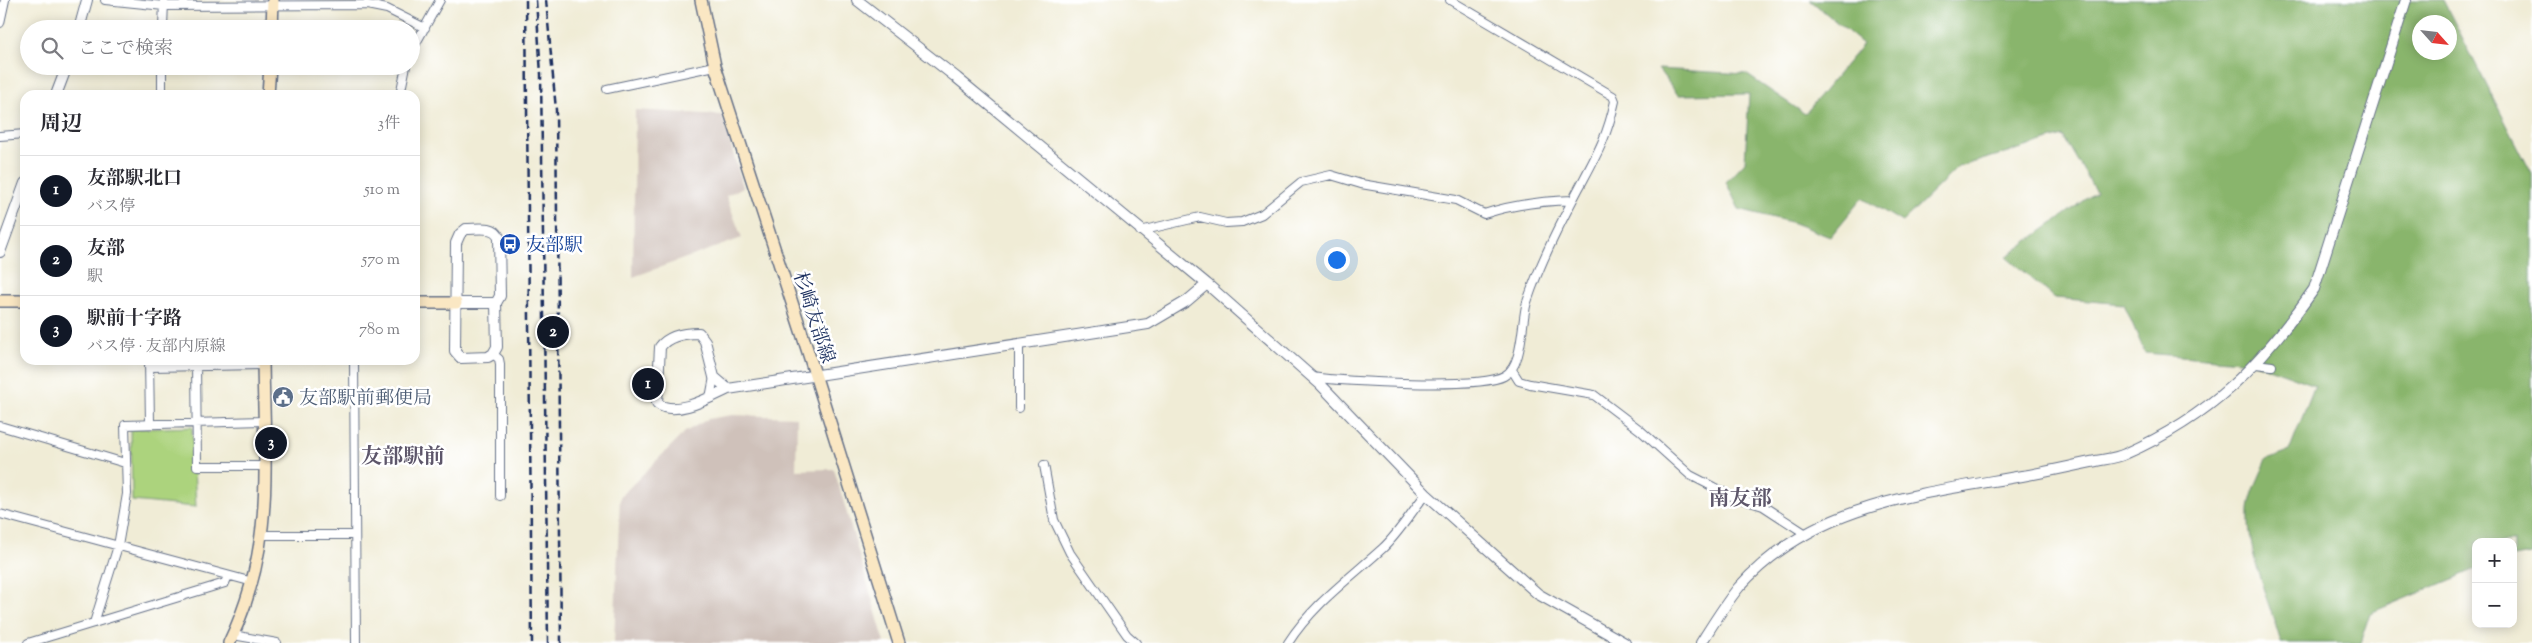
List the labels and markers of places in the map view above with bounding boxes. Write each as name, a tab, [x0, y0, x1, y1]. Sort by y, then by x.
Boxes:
bus stop icon: 友部駅	[498, 232, 522, 256]
place label: 友部駅	[526, 233, 583, 260]
pin: 2	[537, 313, 569, 351]
pin: 1	[632, 365, 664, 403]
public building icon: 友部駅前郵便局	[271, 385, 295, 409]
place label: 友部駅前郵便局	[299, 386, 432, 413]
pin: 3	[255, 424, 287, 462]

